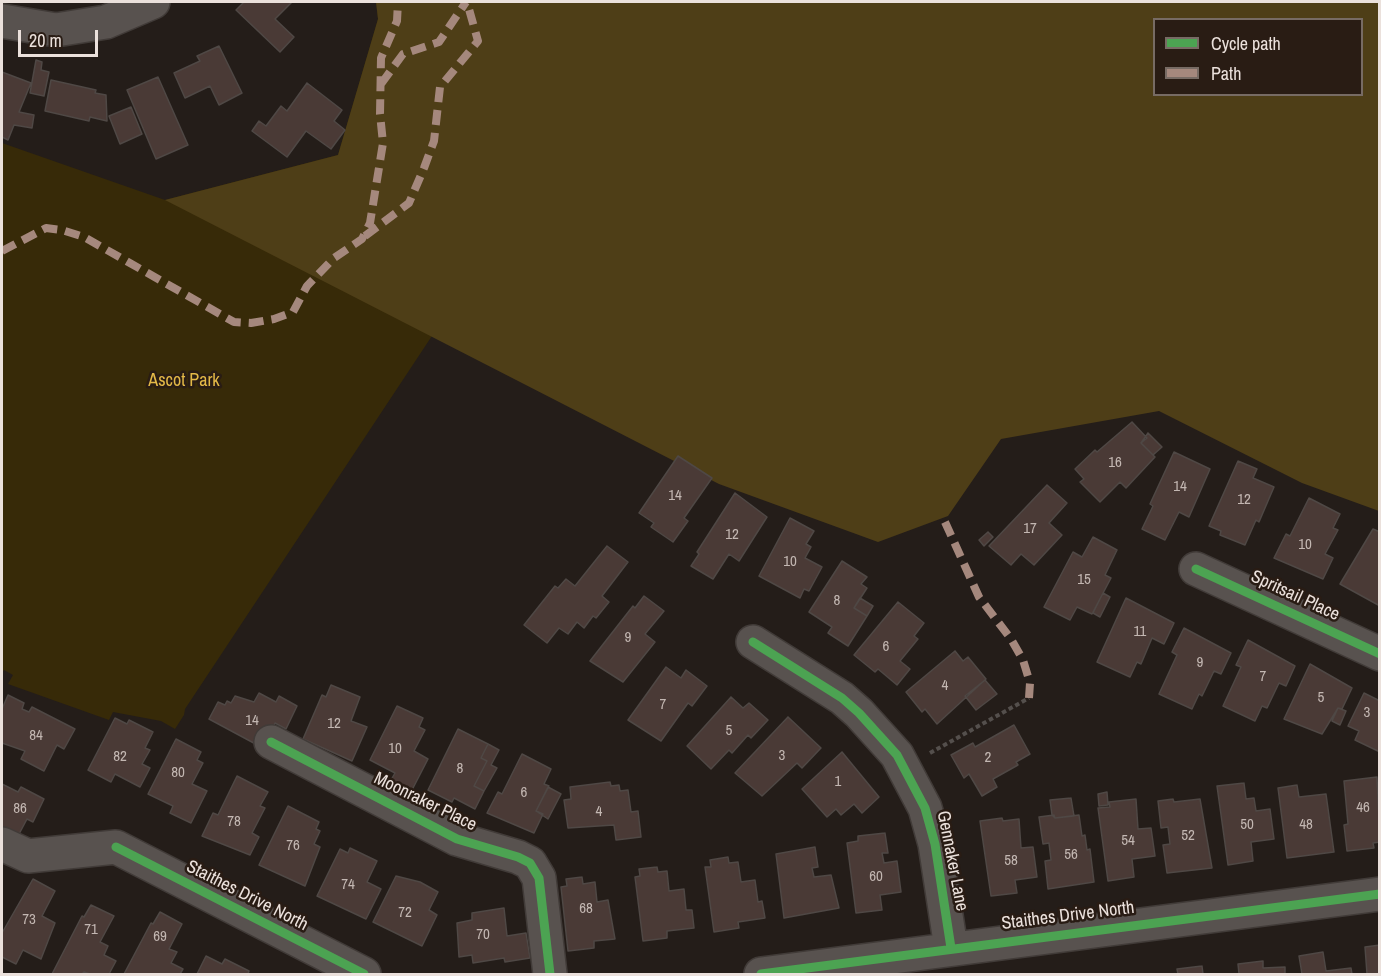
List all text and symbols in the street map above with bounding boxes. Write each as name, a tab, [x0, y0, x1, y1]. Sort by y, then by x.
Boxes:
scale bar	[21, 18, 100, 56]
legend	[1153, 18, 1363, 96]
text: 20 m	[29, 28, 62, 53]
text: Cycle path	[1211, 31, 1281, 56]
text: Path	[1211, 61, 1241, 86]
park label: Ascot Park	[148, 370, 220, 392]
house number: 16	[1108, 454, 1122, 472]
house number: 14	[1173, 478, 1187, 496]
house number: 14	[668, 487, 682, 505]
house number: 12	[1237, 491, 1251, 509]
house number: 17	[1023, 520, 1037, 538]
house number: 12	[725, 526, 739, 544]
house number: 10	[1298, 536, 1312, 554]
house number: 10	[783, 553, 797, 571]
street label: Spritsail Place	[1247, 566, 1343, 626]
house number: 15	[1077, 571, 1091, 589]
house number: 8	[834, 592, 840, 610]
house number: 11	[1134, 623, 1146, 641]
house number: 9	[625, 629, 631, 647]
house number: 6	[883, 638, 889, 656]
house number: 9	[1197, 654, 1203, 672]
house number: 7	[1260, 668, 1266, 686]
house number: 4	[942, 677, 948, 695]
house number: 5	[1318, 689, 1324, 707]
house number: 7	[660, 696, 666, 714]
house number: 3	[1364, 704, 1370, 722]
house number: 14	[245, 712, 259, 730]
house number: 12	[327, 715, 341, 733]
house number: 5	[726, 722, 732, 740]
house number: 84	[29, 727, 43, 745]
house number: 10	[388, 740, 402, 758]
house number: 3	[779, 747, 785, 765]
house number: 82	[113, 748, 127, 766]
house number: 2	[985, 749, 991, 767]
house number: 8	[457, 760, 463, 778]
house number: 80	[171, 764, 185, 782]
street label: Moonraker Place	[370, 768, 480, 836]
house number: 1	[835, 773, 841, 791]
house number: 6	[521, 784, 527, 802]
house number: 46	[1356, 799, 1370, 817]
house number: 86	[13, 800, 27, 818]
house number: 4	[596, 803, 602, 821]
street label: Gennaker Lane	[932, 809, 972, 913]
house number: 78	[227, 813, 241, 831]
house number: 50	[1240, 816, 1254, 834]
house number: 48	[1299, 816, 1313, 834]
house number: 52	[1181, 827, 1195, 845]
house number: 54	[1121, 832, 1135, 850]
house number: 76	[286, 837, 300, 855]
house number: 56	[1064, 846, 1078, 864]
house number: 58	[1004, 852, 1018, 870]
street label: Staithes Drive North	[183, 856, 311, 936]
house number: 60	[869, 868, 883, 886]
house number: 74	[341, 876, 355, 894]
street label: Staithes Drive North	[1000, 897, 1136, 935]
house number: 68	[579, 900, 593, 918]
house number: 72	[398, 904, 412, 922]
house number: 73	[22, 911, 36, 929]
house number: 71	[84, 921, 98, 939]
house number: 70	[476, 926, 490, 944]
house number: 69	[153, 928, 167, 946]

